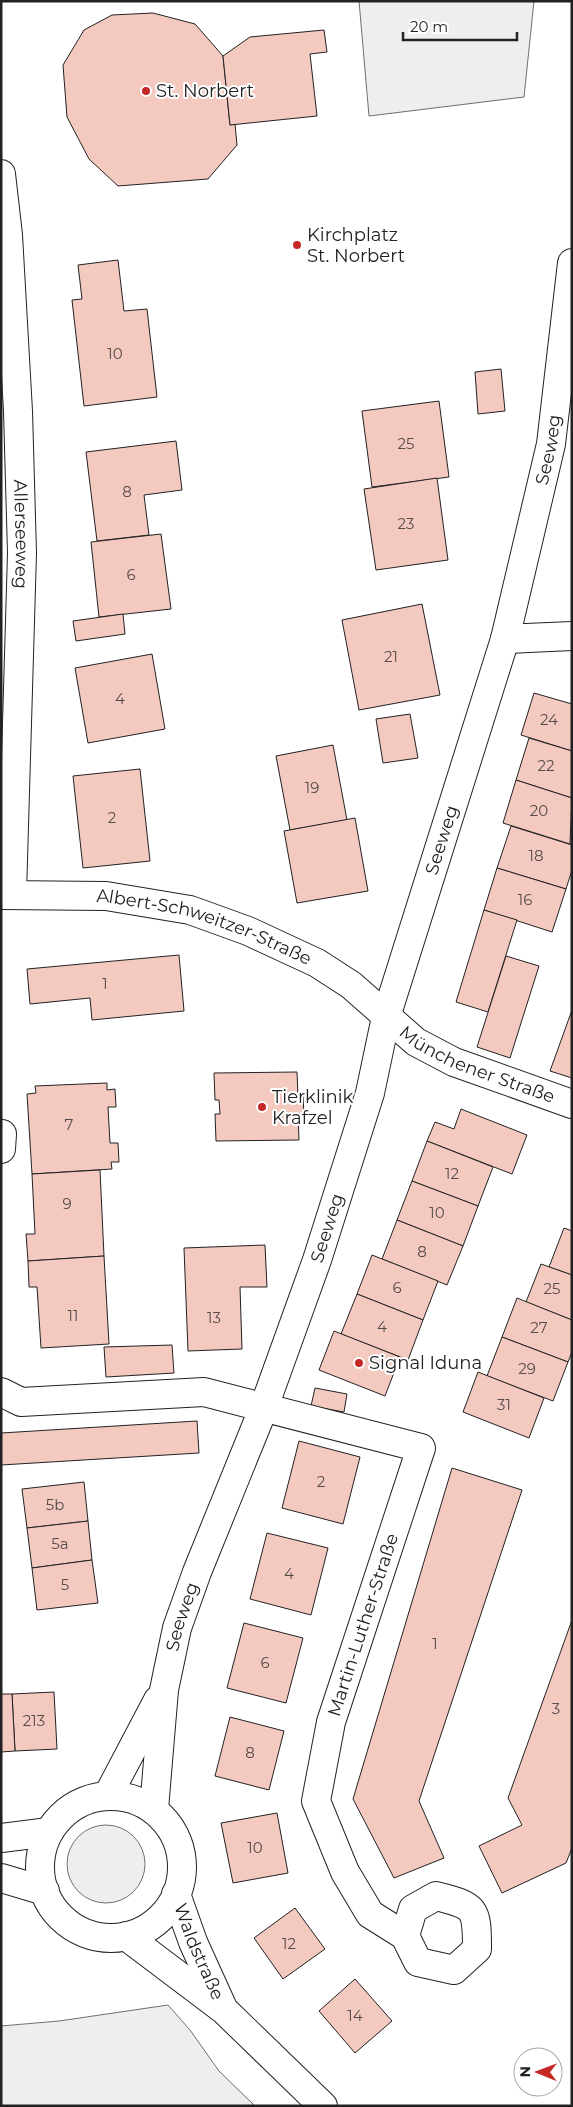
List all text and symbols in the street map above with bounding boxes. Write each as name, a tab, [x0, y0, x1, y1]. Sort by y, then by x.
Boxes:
scale bar	[403, 10, 517, 42]
text: 20 m	[410, 17, 448, 36]
place label: St. Norbert	[156, 80, 254, 102]
marker: St. Norbert	[140, 85, 152, 97]
place label: Kirchplatz St. Norbert	[307, 224, 405, 267]
marker: Kirchplatz St. Norbert	[291, 239, 303, 251]
house number: 10	[107, 344, 123, 363]
street label: Seeweg	[531, 413, 565, 487]
house number: 25	[397, 434, 415, 453]
street label: Allerseeweg	[9, 479, 33, 589]
house number: 8	[122, 482, 132, 501]
house number: 23	[398, 514, 414, 533]
house number: 6	[126, 565, 136, 584]
house number: 21	[384, 647, 398, 666]
house number: 4	[115, 689, 125, 708]
house number: 24	[540, 710, 558, 729]
house number: 22	[537, 756, 555, 775]
house number: 19	[305, 778, 319, 797]
house number: 20	[530, 801, 548, 820]
street label: Seeweg	[420, 803, 463, 877]
house number: 2	[108, 808, 116, 827]
house number: 18	[529, 846, 544, 865]
street label: Albert-Schweitzer-Straße	[96, 885, 315, 970]
house number: 16	[518, 890, 532, 909]
house number: 1	[102, 974, 108, 993]
street label: Münchener Straße	[395, 1021, 558, 1108]
place label: Tierklinik Krafzel	[272, 1086, 354, 1129]
marker: Tierklinik Krafzel	[256, 1101, 268, 1113]
house number: 7	[65, 1115, 74, 1134]
house number: 12	[445, 1164, 459, 1183]
street label: Seeweg	[306, 1191, 348, 1266]
house number: 9	[62, 1194, 72, 1213]
house number: 10	[429, 1203, 445, 1222]
house number: 8	[417, 1242, 427, 1261]
house number: 6	[392, 1278, 402, 1297]
house number: 25	[543, 1279, 561, 1298]
house number: 11	[68, 1306, 78, 1325]
house number: 13	[207, 1308, 221, 1327]
house number: 4	[377, 1317, 387, 1336]
house number: 27	[530, 1318, 548, 1337]
place label: Signal Iduna	[369, 1352, 482, 1374]
marker: Signal Iduna	[353, 1357, 365, 1369]
house number: 29	[518, 1359, 536, 1378]
house number: 31	[497, 1395, 511, 1414]
house number: 2	[317, 1472, 325, 1491]
house number: 5b	[46, 1495, 64, 1514]
street label: Martin-Luther-Straße	[323, 1530, 403, 1719]
house number: 5a	[51, 1534, 69, 1553]
house number: 4	[284, 1564, 294, 1583]
house number: 5	[61, 1575, 69, 1594]
street label: Seeweg	[161, 1579, 203, 1653]
house number: 1	[432, 1634, 438, 1653]
house number: 6	[260, 1653, 270, 1672]
house number: 3	[552, 1699, 560, 1718]
house number: 213	[23, 1711, 45, 1730]
house number: 8	[245, 1743, 255, 1762]
house number: 10	[247, 1838, 263, 1857]
street label: Waldstraße	[169, 1900, 229, 2004]
house number: 12	[282, 1934, 296, 1953]
house number: 14	[347, 2006, 363, 2025]
north arrow	[513, 2047, 563, 2097]
text: N	[516, 2066, 534, 2078]

